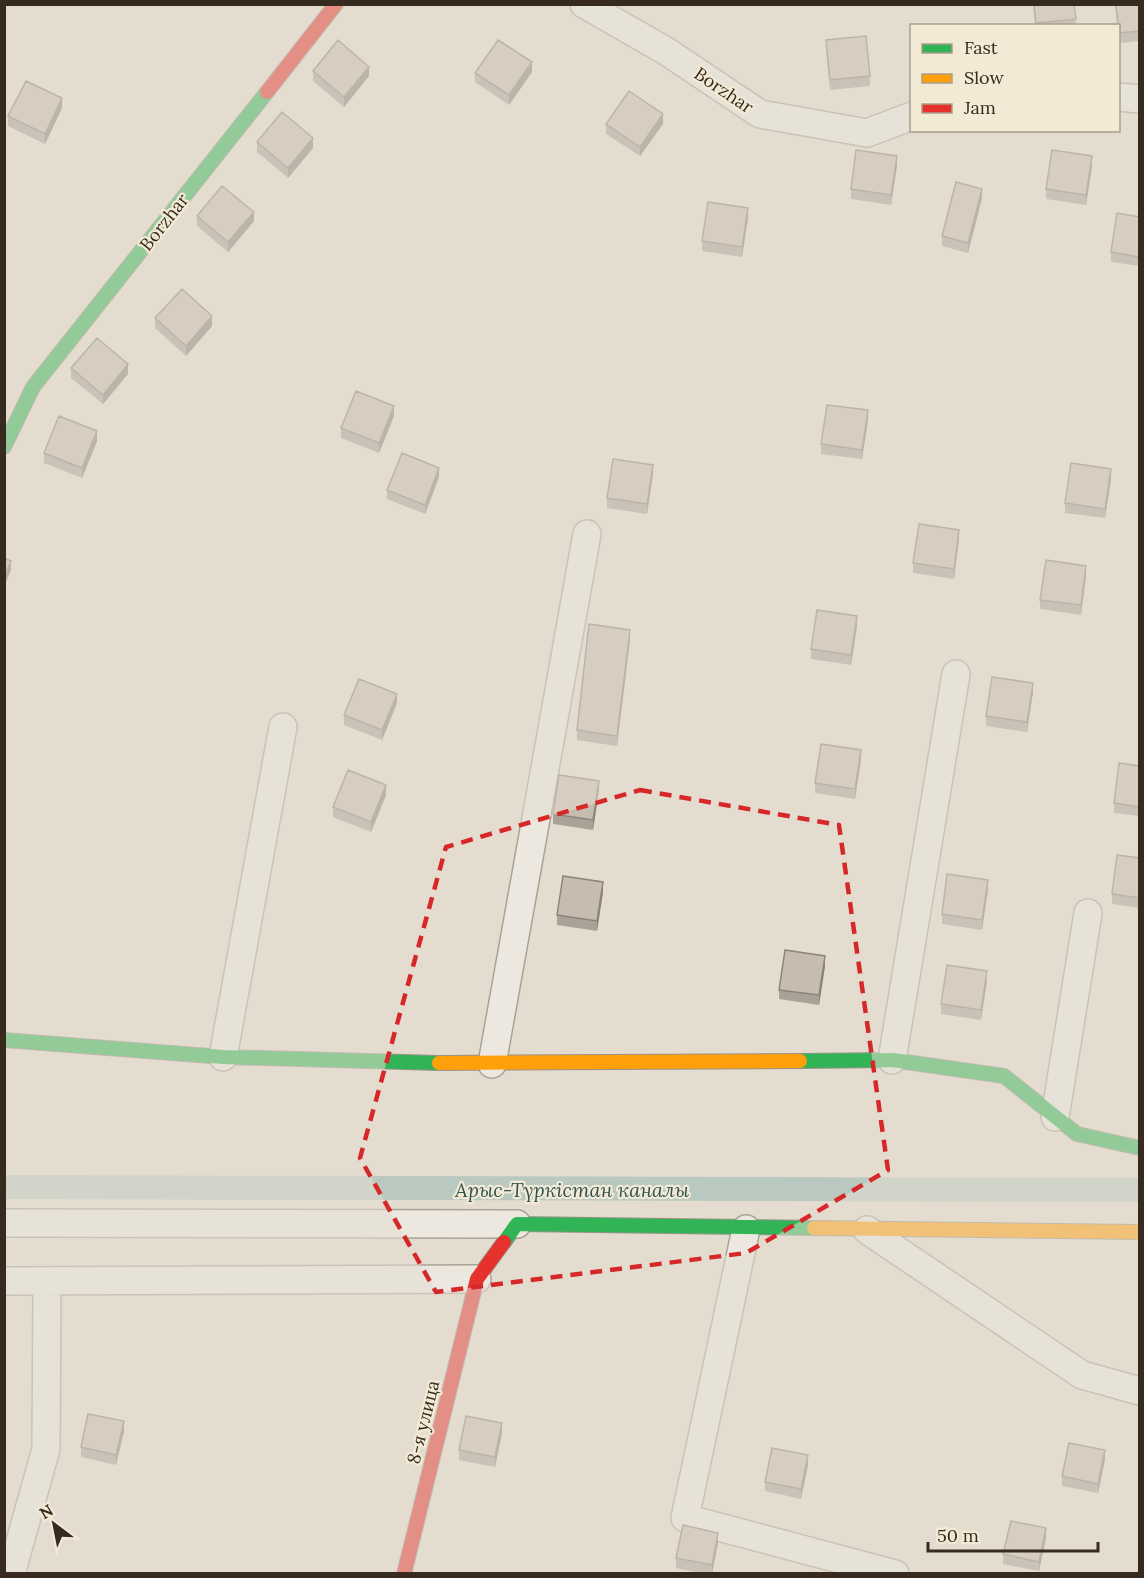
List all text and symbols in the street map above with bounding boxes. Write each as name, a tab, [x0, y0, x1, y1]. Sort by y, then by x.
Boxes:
legend	[910, 24, 1120, 132]
text: Fast	[964, 36, 998, 59]
street label: Borzhar	[690, 62, 758, 118]
text: Slow	[964, 66, 1004, 89]
text: Jam	[963, 96, 996, 119]
street label: Borzhar	[134, 189, 194, 255]
water label: Арыс-Түркістан каналы	[454, 1177, 690, 1202]
street label: 8-я улица	[402, 1378, 444, 1466]
north arrow	[24, 1494, 84, 1554]
text: N	[36, 1500, 57, 1523]
scale bar	[928, 1515, 1098, 1553]
text: 50 m	[937, 1524, 979, 1547]

